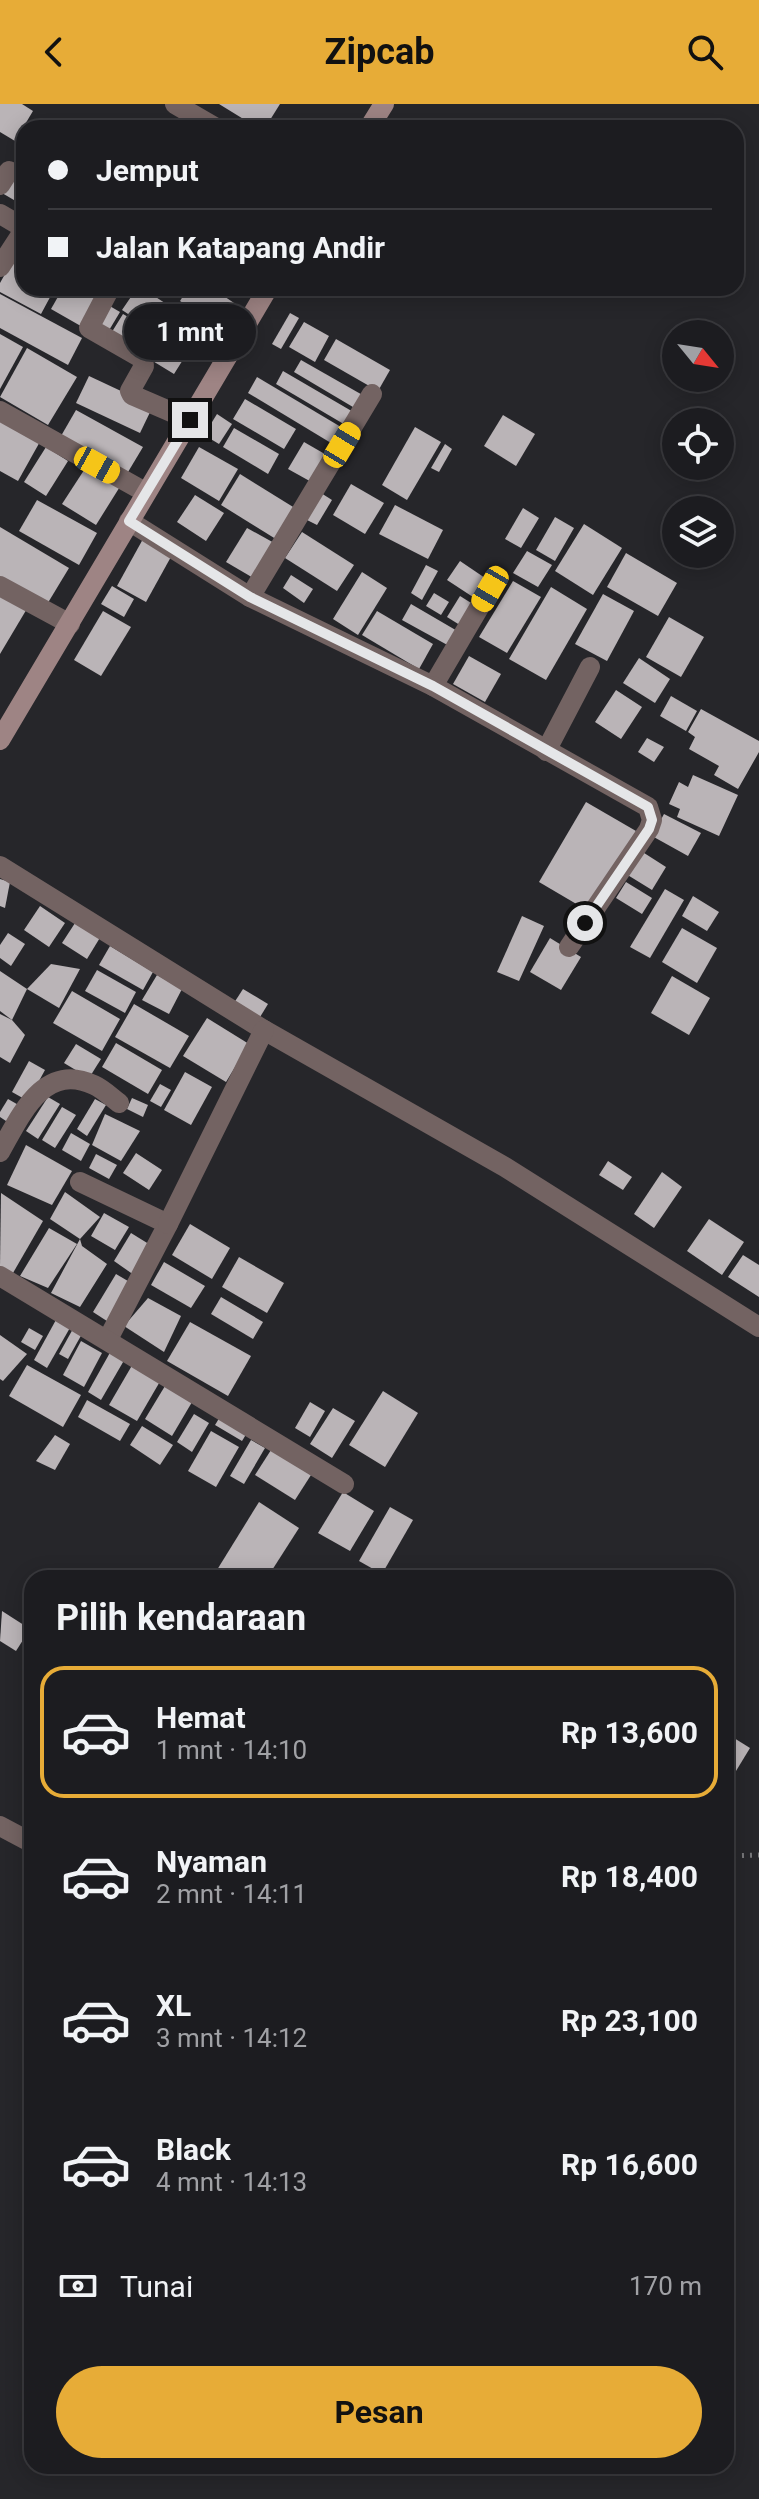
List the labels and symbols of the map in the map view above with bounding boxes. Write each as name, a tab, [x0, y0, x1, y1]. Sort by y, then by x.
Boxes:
callout: 1 mnt	[124, 304, 256, 360]
north arrow	[662, 320, 734, 392]
route end	[172, 402, 208, 438]
car	[319, 418, 365, 472]
car	[70, 443, 124, 487]
car	[468, 562, 512, 616]
route start	[567, 905, 603, 941]

